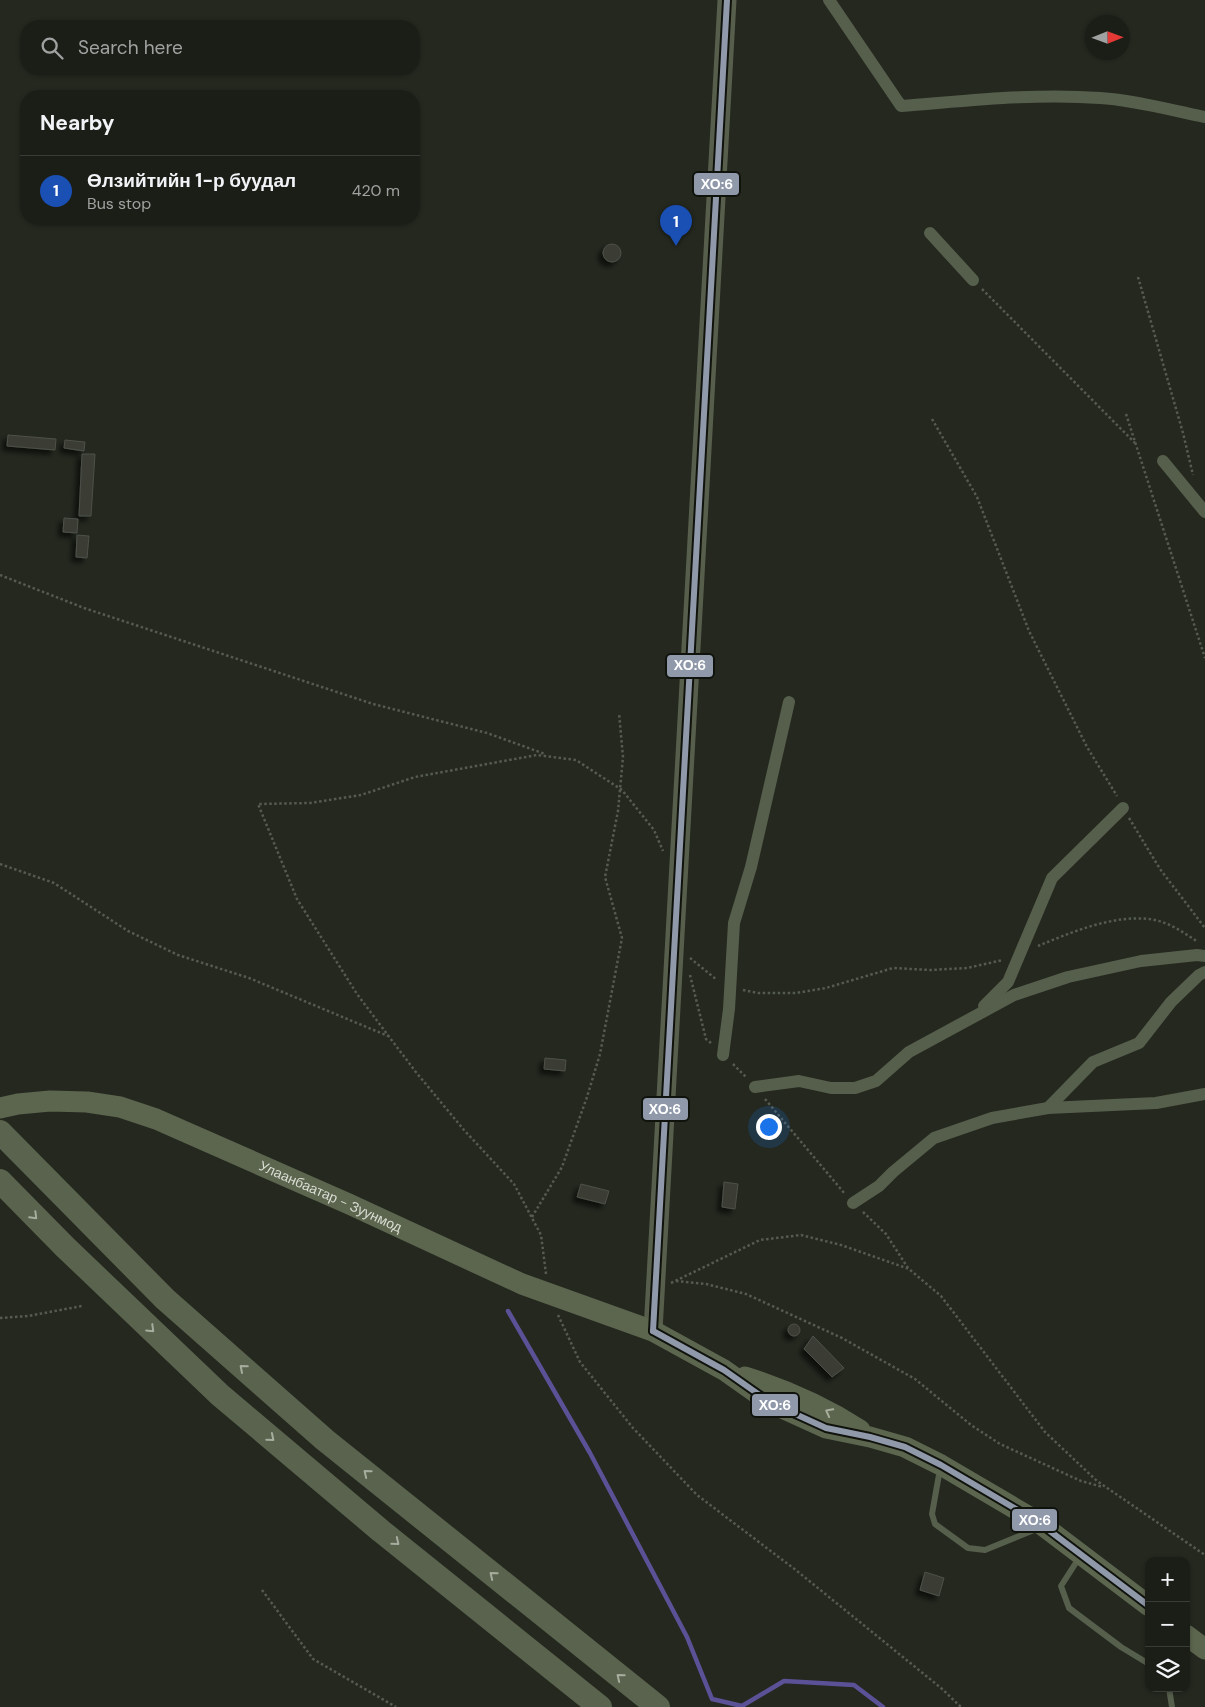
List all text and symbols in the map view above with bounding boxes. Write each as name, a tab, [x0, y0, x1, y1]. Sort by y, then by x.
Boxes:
north arrow	[1085, 15, 1130, 60]
search box	[20, 20, 420, 75]
icon: search	[38, 34, 66, 62]
text: Search here	[78, 35, 183, 60]
text: Nearby	[40, 109, 114, 137]
text: Өлзийтийн 1-р буудал	[87, 168, 296, 193]
line badge: ХО:6	[693, 172, 740, 196]
text: ХО:6	[701, 175, 733, 193]
text: 1	[53, 180, 59, 201]
text: 420 m	[352, 180, 400, 201]
text: Bus stop	[87, 193, 151, 214]
pin: 1	[660, 205, 692, 246]
line badge: ХО:6	[666, 654, 714, 678]
text: ХО:6	[674, 656, 706, 674]
line badge: ХО:6	[642, 1097, 689, 1121]
text: ХО:6	[649, 1100, 681, 1118]
your location	[756, 1114, 782, 1140]
street label: Улаанбаатар - Зуунмод	[256, 1157, 405, 1236]
one-way arrow	[28, 1210, 37, 1219]
one-way arrow	[145, 1323, 154, 1332]
one-way arrow	[240, 1364, 249, 1373]
line badge: ХО:6	[751, 1393, 799, 1417]
text: ХО:6	[759, 1396, 791, 1414]
one-way arrow	[825, 1408, 834, 1418]
one-way arrow	[265, 1433, 274, 1441]
one-way arrow	[363, 1470, 372, 1479]
line badge: ХО:6	[1011, 1508, 1058, 1532]
text: ХО:6	[1019, 1511, 1051, 1529]
one-way arrow	[390, 1537, 399, 1545]
map controls	[1145, 1557, 1190, 1692]
button: +	[1145, 1557, 1190, 1602]
one-way arrow	[490, 1571, 499, 1580]
button: −	[1145, 1602, 1190, 1647]
button: layers	[1145, 1647, 1190, 1692]
one-way arrow	[617, 1674, 626, 1682]

